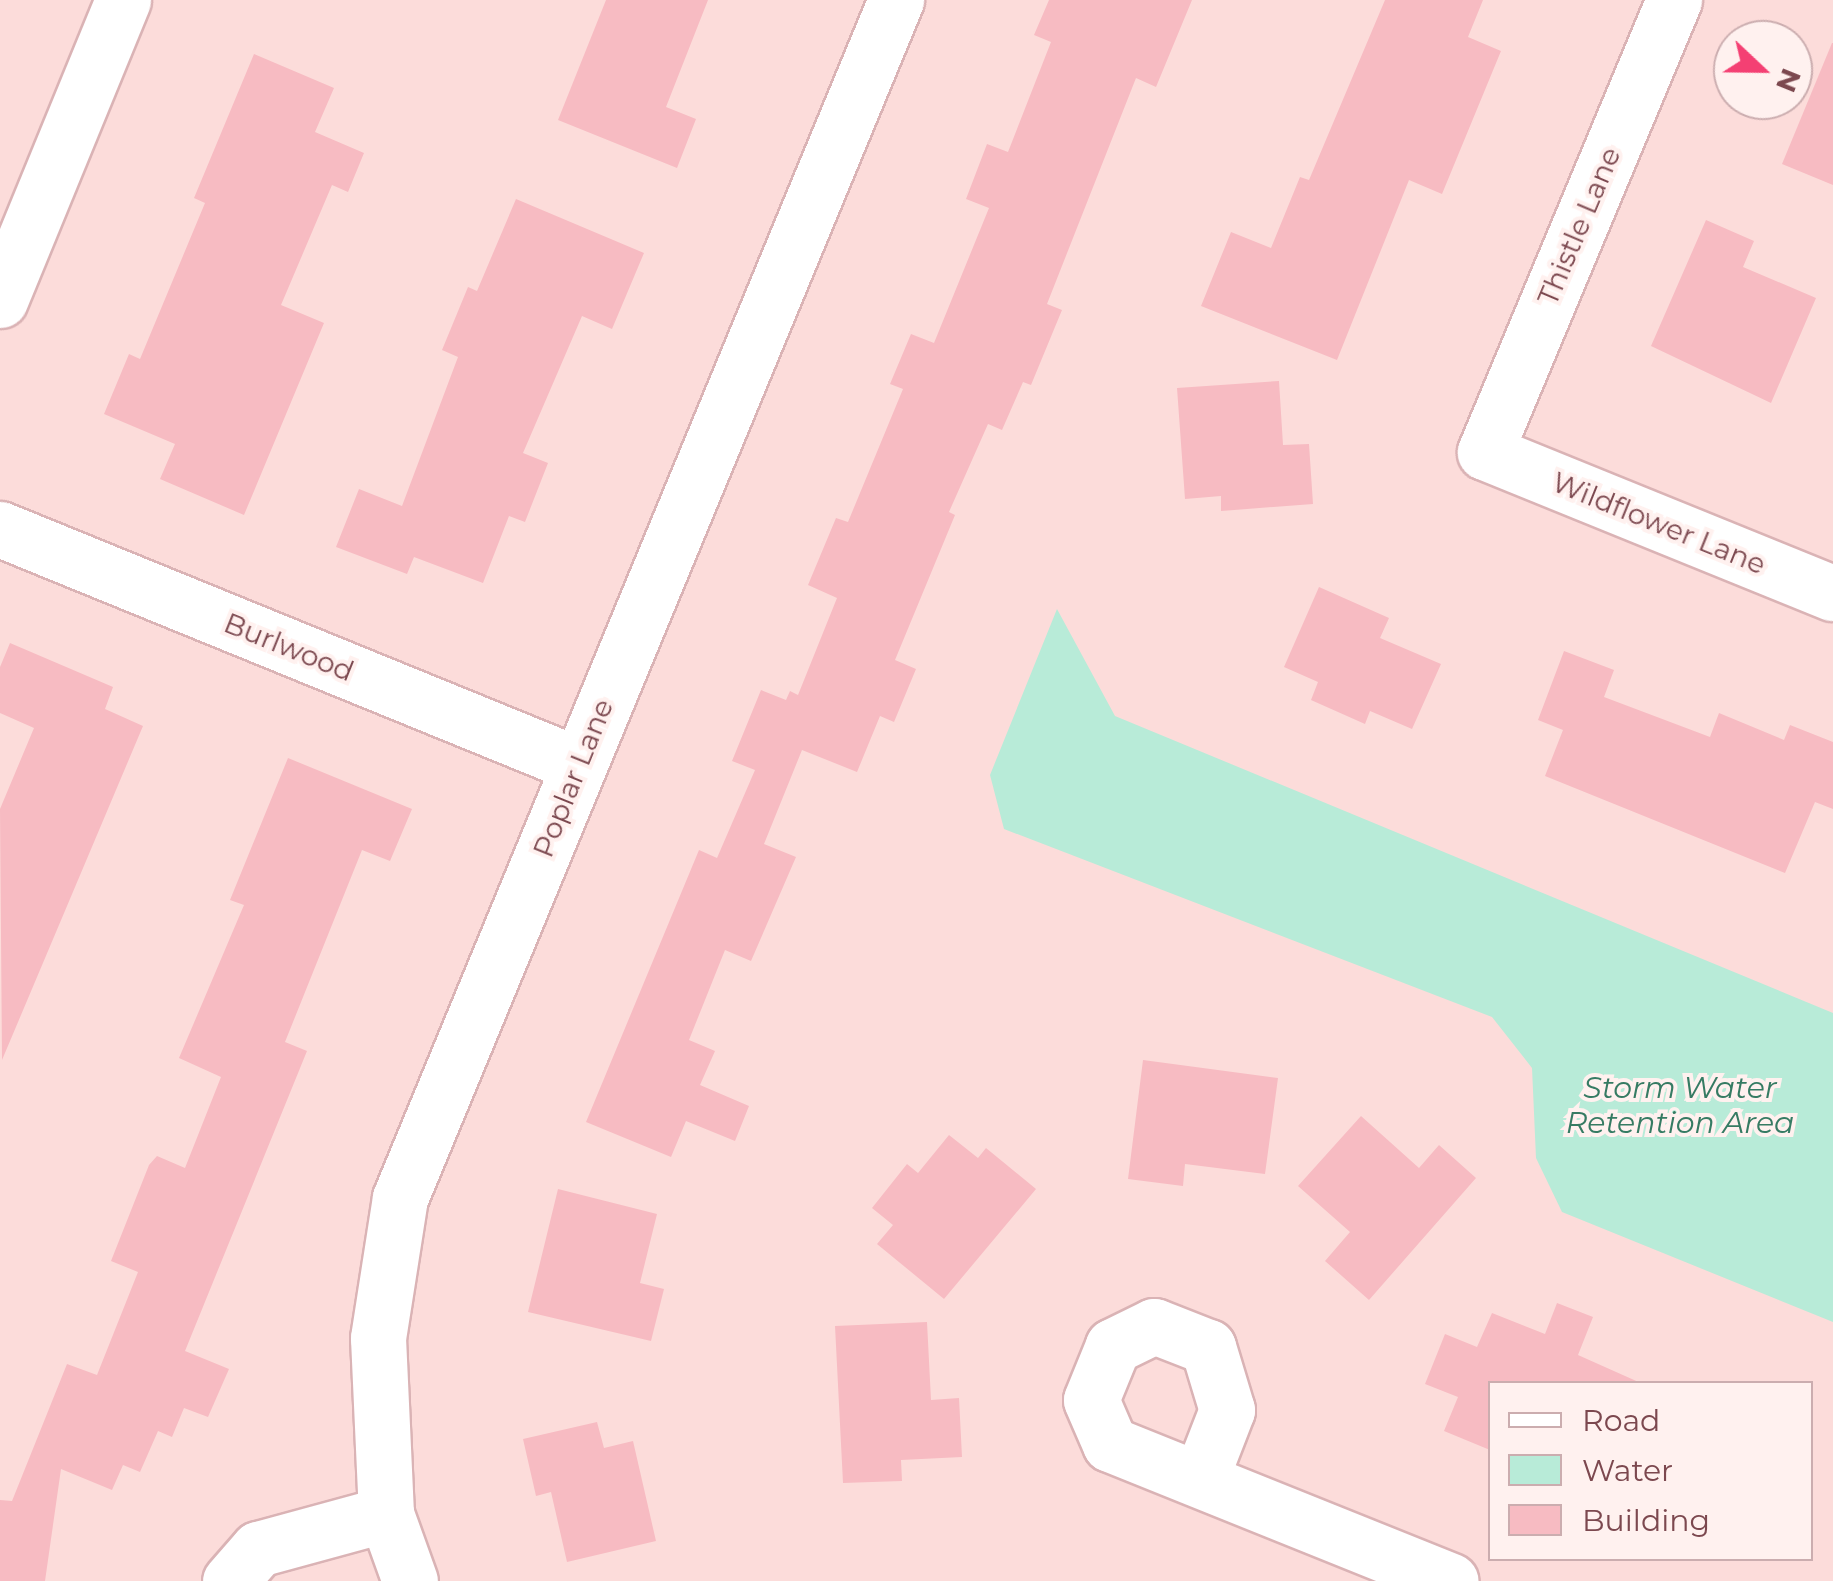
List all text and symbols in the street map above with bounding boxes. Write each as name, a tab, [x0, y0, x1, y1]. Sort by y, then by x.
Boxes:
north arrow	[1713, 20, 1813, 120]
text: N	[1769, 64, 1809, 97]
street label: Thistle Lane	[1531, 142, 1627, 310]
street label: Wildflower Lane	[1547, 465, 1771, 581]
street label: Burlwood	[219, 606, 359, 688]
street label: Poplar Lane	[526, 694, 620, 862]
water label: Storm Water Retention Area	[1566, 1070, 1794, 1140]
legend	[1488, 1381, 1813, 1561]
text: Road	[1582, 1402, 1660, 1439]
text: Water	[1582, 1452, 1673, 1489]
text: Building	[1582, 1502, 1710, 1539]

